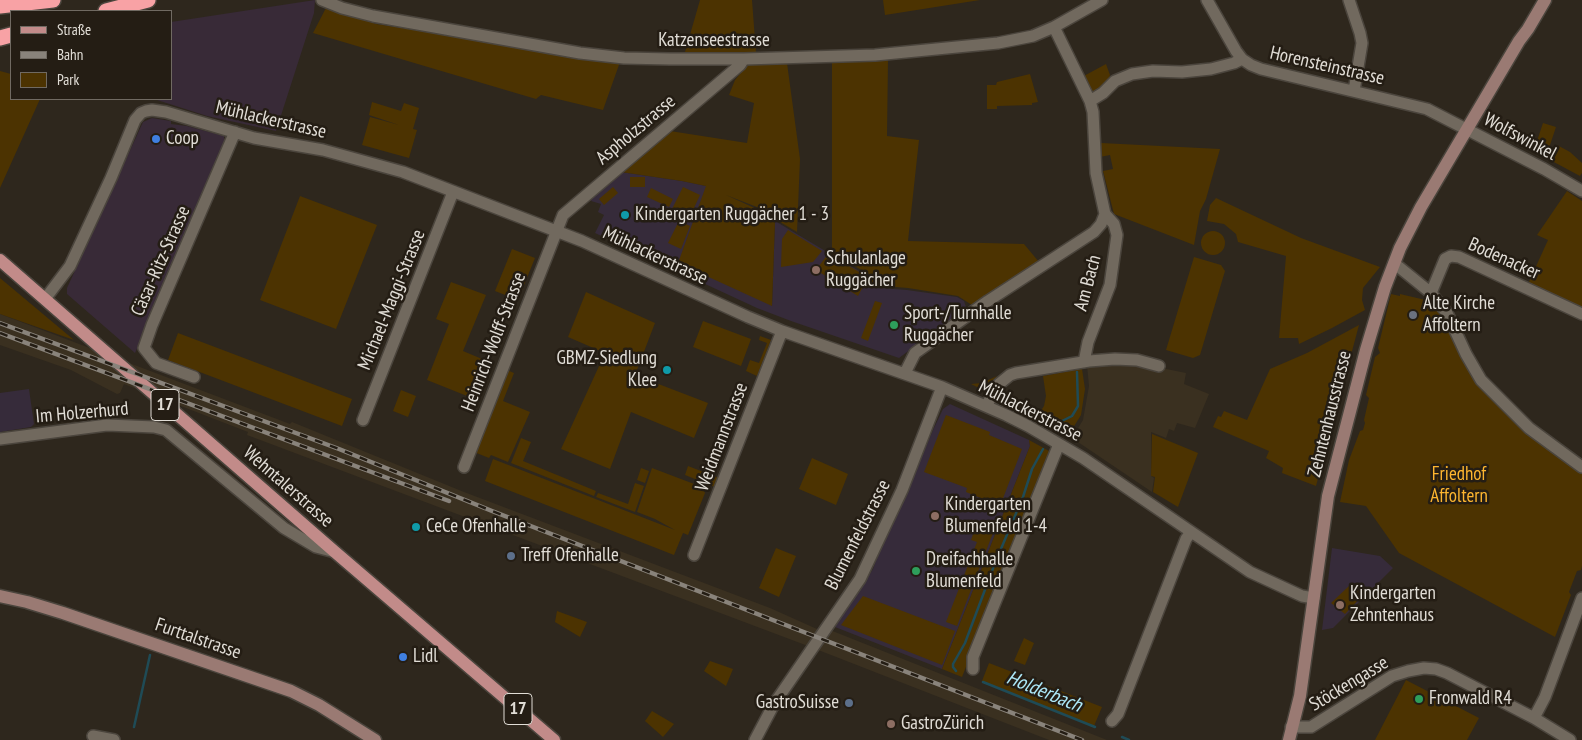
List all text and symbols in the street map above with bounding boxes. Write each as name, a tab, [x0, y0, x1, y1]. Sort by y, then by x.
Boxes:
legend	[10, 10, 172, 100]
text: Straße	[57, 20, 91, 39]
street label: Katzenseestrasse	[658, 30, 770, 52]
street label: Horensteinstrasse	[1268, 42, 1386, 90]
text: Bahn	[57, 45, 83, 64]
text: Park	[57, 70, 79, 89]
street label: Aspholzstrasse	[592, 90, 680, 170]
street label: Mühlackerstrasse	[213, 96, 329, 144]
street label: Wolfswinkel	[1480, 108, 1560, 166]
place label: Coop	[166, 128, 199, 150]
marker: Coop	[150, 133, 162, 145]
street label: Cäsar-Ritz-Strasse	[127, 202, 195, 320]
place label: Kindergarten Ruggächer 1 - 3	[635, 204, 829, 226]
marker: Kindergarten Ruggächer 1 - 3	[619, 209, 631, 221]
street label: Mühlackerstrasse	[599, 222, 711, 290]
street label: Michael-Maggi-Strasse	[353, 226, 431, 374]
street label: Bodenacker	[1465, 233, 1543, 285]
place label: Schulanlage Ruggächer	[826, 248, 906, 292]
street label: Am Bach	[1070, 252, 1106, 314]
marker: Schulanlage Ruggächer	[810, 264, 822, 276]
street label: Heinrich-Wolff-Strasse	[457, 269, 531, 415]
place label: Alte Kirche Affoltern	[1423, 293, 1495, 337]
place label: Sport-/Turnhalle Ruggächer	[904, 303, 1012, 347]
marker: Alte Kirche Affoltern	[1407, 309, 1419, 321]
marker: Sport-/Turnhalle Ruggächer	[888, 319, 900, 331]
place label: GBMZ-Siedlung Klee	[556, 348, 657, 392]
street label: Zehntenhausstrasse	[1303, 349, 1357, 479]
marker: GBMZ-Siedlung Klee	[661, 364, 673, 376]
street label: Mühlackerstrasse	[975, 375, 1085, 447]
street label: Weidmannstrasse	[691, 380, 753, 494]
road number: 17	[151, 390, 179, 420]
street label: Im Holzerhurd	[35, 398, 129, 428]
street label: Wehntalerstrasse	[238, 442, 338, 532]
park label: Friedhof Affoltern	[1430, 464, 1488, 508]
street label: Blumenfeldstrasse	[820, 476, 896, 594]
place label: Kindergarten Blumenfeld 1-4	[945, 494, 1047, 538]
marker: Kindergarten Blumenfeld 1-4	[929, 510, 941, 522]
place label: CeCe Ofenhalle	[426, 516, 526, 538]
marker: CeCe Ofenhalle	[410, 521, 422, 533]
place label: Treff Ofenhalle	[521, 545, 619, 567]
place label: Dreifachhalle Blumenfeld	[926, 549, 1013, 593]
marker: Treff Ofenhalle	[505, 550, 517, 562]
marker: Dreifachhalle Blumenfeld	[910, 565, 922, 577]
place label: Kindergarten Zehntenhaus	[1350, 583, 1436, 627]
marker: Kindergarten Zehntenhaus	[1334, 599, 1346, 611]
street label: Furttalstrasse	[152, 614, 244, 664]
place label: Lidl	[413, 646, 438, 668]
marker: Lidl	[397, 651, 409, 663]
street label: Stöckengasse	[1305, 652, 1393, 716]
water label: Holderbach	[1003, 666, 1085, 718]
place label: Fronwald R4	[1429, 688, 1512, 710]
place label: GastroSuisse	[756, 692, 839, 714]
marker: Fronwald R4	[1413, 693, 1425, 705]
road number: 17	[504, 694, 532, 724]
marker: GastroSuisse	[843, 697, 855, 709]
place label: GastroZürich	[901, 713, 984, 735]
marker: GastroZürich	[885, 718, 897, 730]

